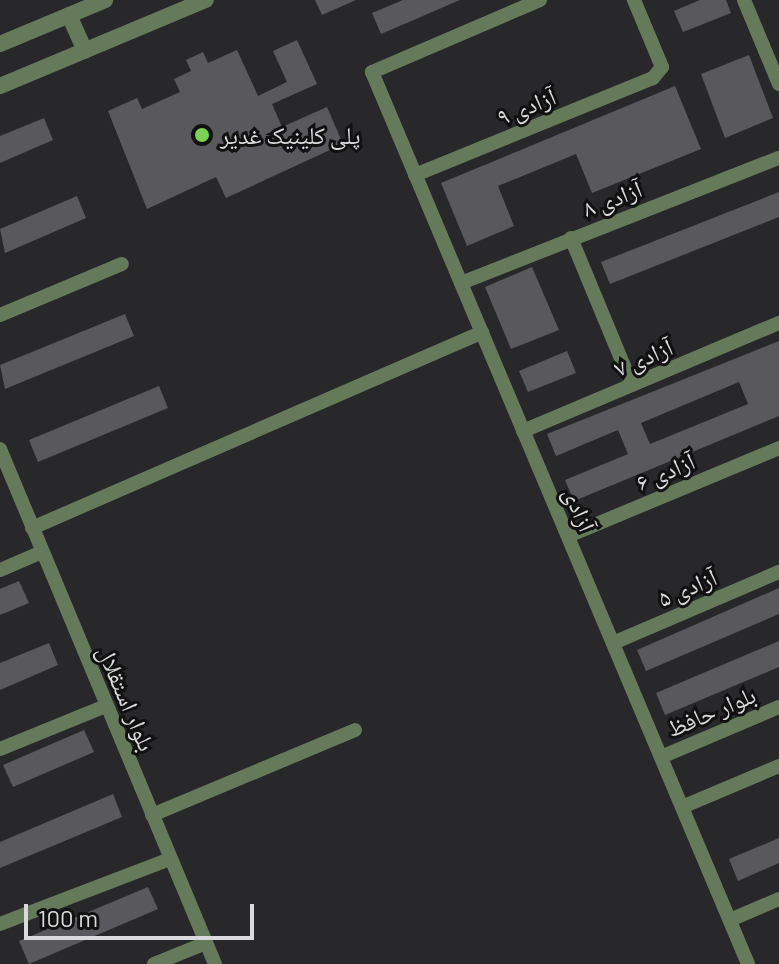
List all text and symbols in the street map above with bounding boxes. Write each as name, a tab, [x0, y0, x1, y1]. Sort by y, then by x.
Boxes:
street label: آزادی ۹	[492, 81, 560, 131]
place label: پلی کلینیک غدیر	[220, 121, 360, 149]
marker: پلی کلینیک غدیر	[191, 124, 213, 146]
street label: آزادی ۸	[578, 174, 646, 222]
street label: آزادی ۷	[609, 332, 677, 382]
street label: آزادی ۶	[631, 446, 699, 496]
street label: آزادی	[558, 482, 602, 536]
street label: آزادی ۵	[653, 562, 721, 612]
street label: بلوار استقلال	[92, 641, 162, 755]
street label: بلوار حافظ	[662, 679, 760, 743]
scale bar	[28, 888, 258, 938]
text: 100 m	[38, 903, 98, 932]

